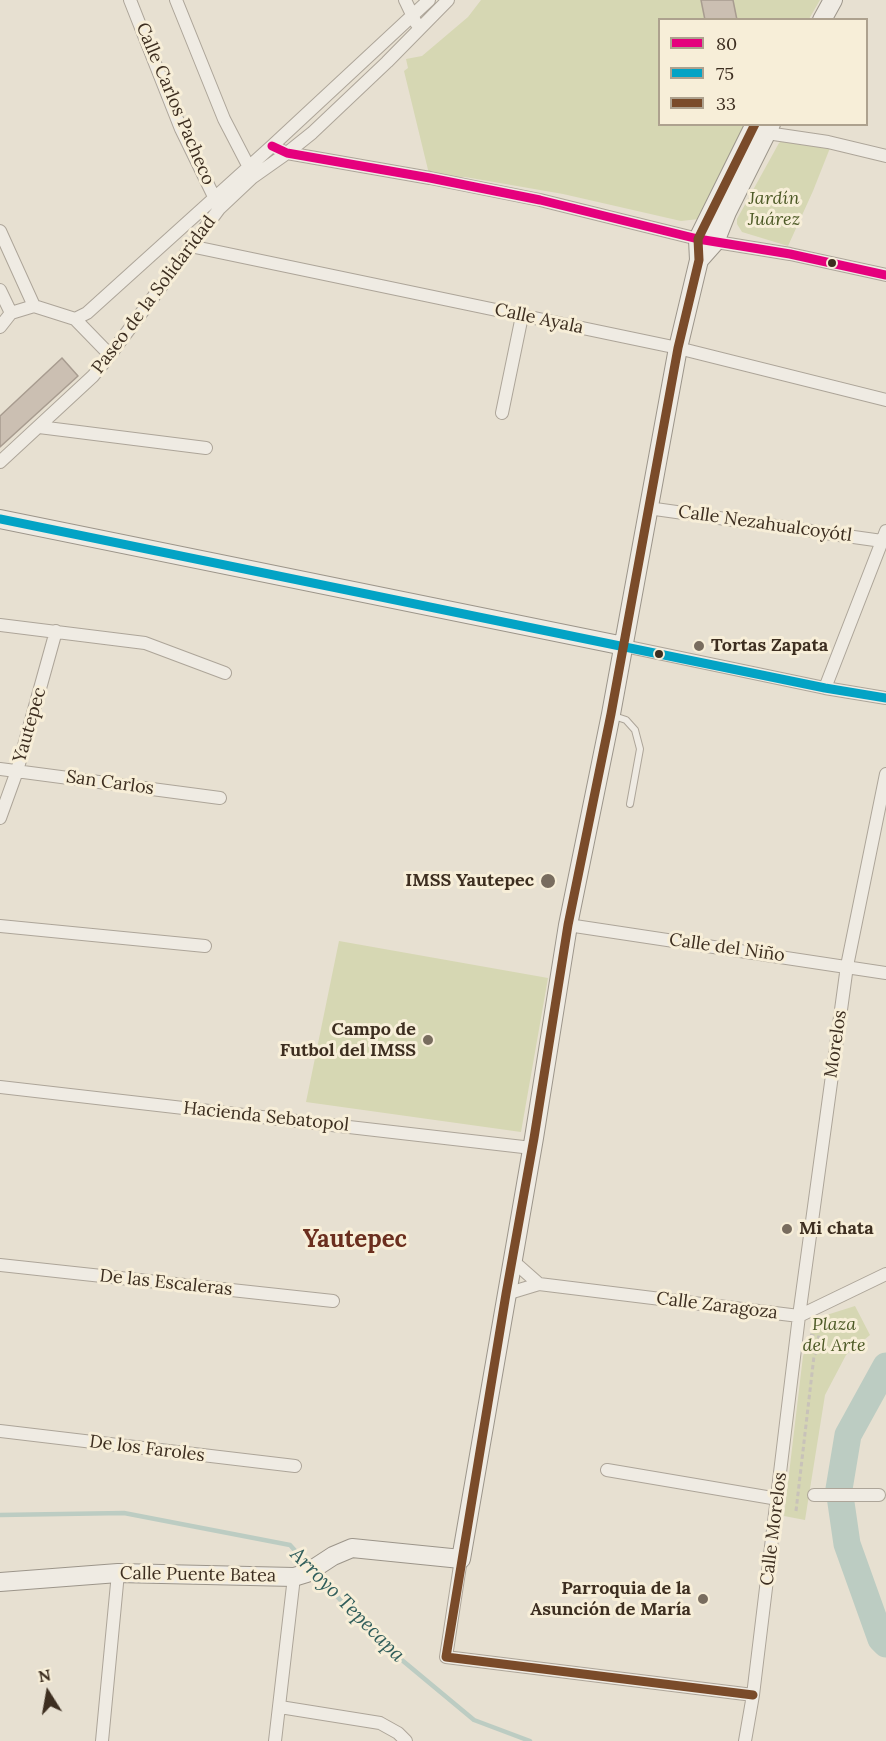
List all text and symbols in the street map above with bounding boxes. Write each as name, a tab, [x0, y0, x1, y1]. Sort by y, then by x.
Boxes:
legend	[658, 18, 868, 126]
street label: Calle Carlos Pacheco	[131, 20, 219, 188]
text: 80	[716, 32, 737, 55]
text: 75	[716, 62, 734, 85]
text: 33	[716, 92, 736, 115]
park label: Jardín Juárez	[748, 188, 800, 230]
street label: Paseo de la Solidaridad	[88, 212, 220, 378]
unlabelled marker	[826, 257, 838, 269]
street label: Calle Ayala	[493, 299, 585, 339]
street label: Calle Nezahualcoyótl	[677, 501, 853, 547]
place label: Tortas Zapata	[711, 635, 828, 657]
marker: Tortas Zapata	[692, 639, 706, 653]
unlabelled marker	[653, 648, 665, 660]
street label: Yautepec	[9, 685, 51, 765]
street label: San Carlos	[65, 766, 155, 800]
place label: IMSS Yautepec	[405, 870, 534, 892]
marker: IMSS Yautepec	[539, 872, 557, 890]
street label: Calle del Niño	[668, 929, 786, 967]
street label: Morelos	[821, 1009, 851, 1079]
place label: Campo de Futbol del IMSS	[280, 1019, 416, 1062]
marker: Campo de Futbol del IMSS	[421, 1033, 435, 1047]
street label: Hacienda Sebatopol	[182, 1098, 350, 1136]
place label: Mi chata	[799, 1218, 874, 1240]
marker: Mi chata	[780, 1222, 794, 1236]
district label: Yautepec	[303, 1226, 407, 1254]
street label: De las Escaleras	[99, 1265, 233, 1301]
street label: Calle Zaragoza	[655, 1288, 779, 1324]
park label: Plaza del Arte	[803, 1314, 865, 1356]
street label: De los Faroles	[88, 1431, 206, 1467]
street label: Calle Morelos	[756, 1471, 792, 1587]
water label: Arroyo Tepecapa	[285, 1543, 409, 1667]
street label: Calle Puente Batea	[120, 1563, 276, 1587]
place label: Parroquia de la Asunción de María	[530, 1578, 691, 1620]
marker: Parroquia de la Asunción de María	[696, 1592, 710, 1606]
north arrow	[18, 1663, 78, 1723]
text: N	[37, 1664, 53, 1686]

